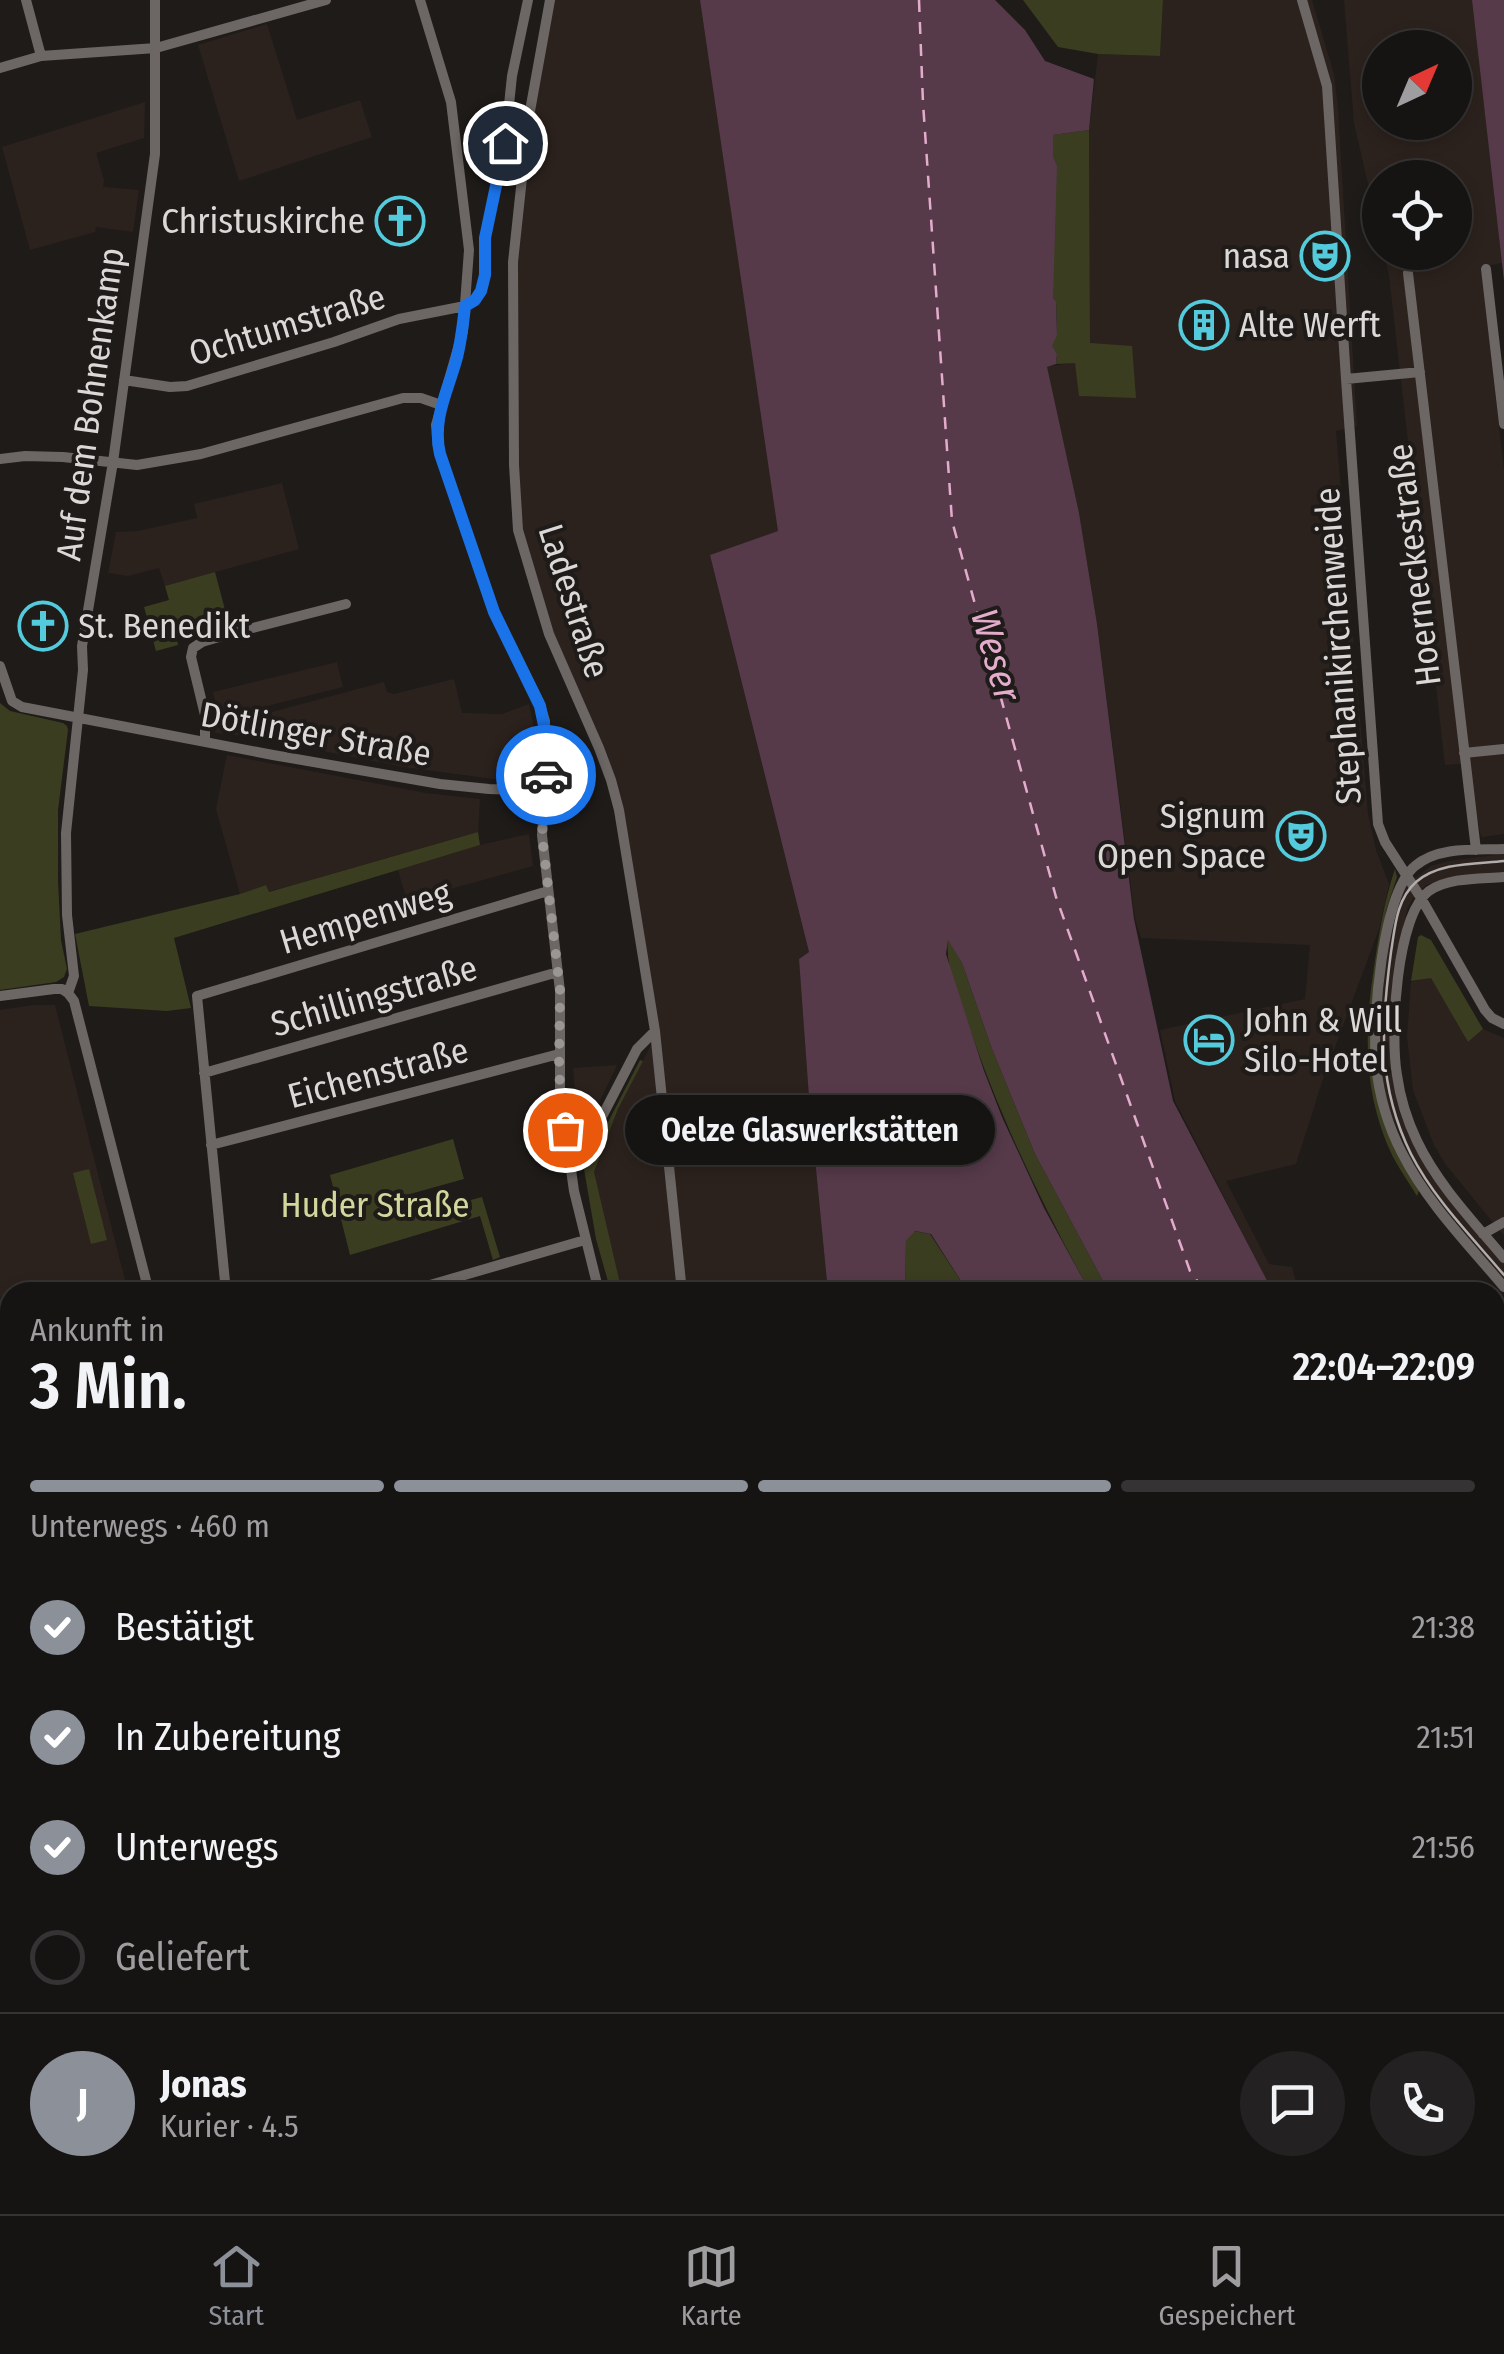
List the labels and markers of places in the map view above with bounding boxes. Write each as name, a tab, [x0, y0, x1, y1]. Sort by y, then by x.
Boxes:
pin	[463, 101, 548, 186]
church icon: Christuskirche	[374, 195, 426, 247]
place label: Christuskirche	[161, 200, 365, 242]
theatre icon: nasa	[1299, 230, 1351, 282]
place label: nasa	[1223, 235, 1290, 277]
building icon: Alte Werft	[1178, 299, 1230, 351]
place label: Alte Werft	[1239, 304, 1381, 346]
church icon: St. Benedikt	[17, 600, 69, 652]
place label: St. Benedikt	[78, 605, 251, 647]
place label: Signum Open Space	[1097, 795, 1266, 877]
theatre icon: Signum Open Space	[1275, 810, 1327, 862]
place label: John & Will Silo-Hotel	[1244, 999, 1402, 1081]
hotel icon: John & Will Silo-Hotel	[1183, 1014, 1235, 1066]
pin	[523, 1088, 608, 1173]
callout: Oelze Glaswerkstätten	[625, 1095, 995, 1165]

